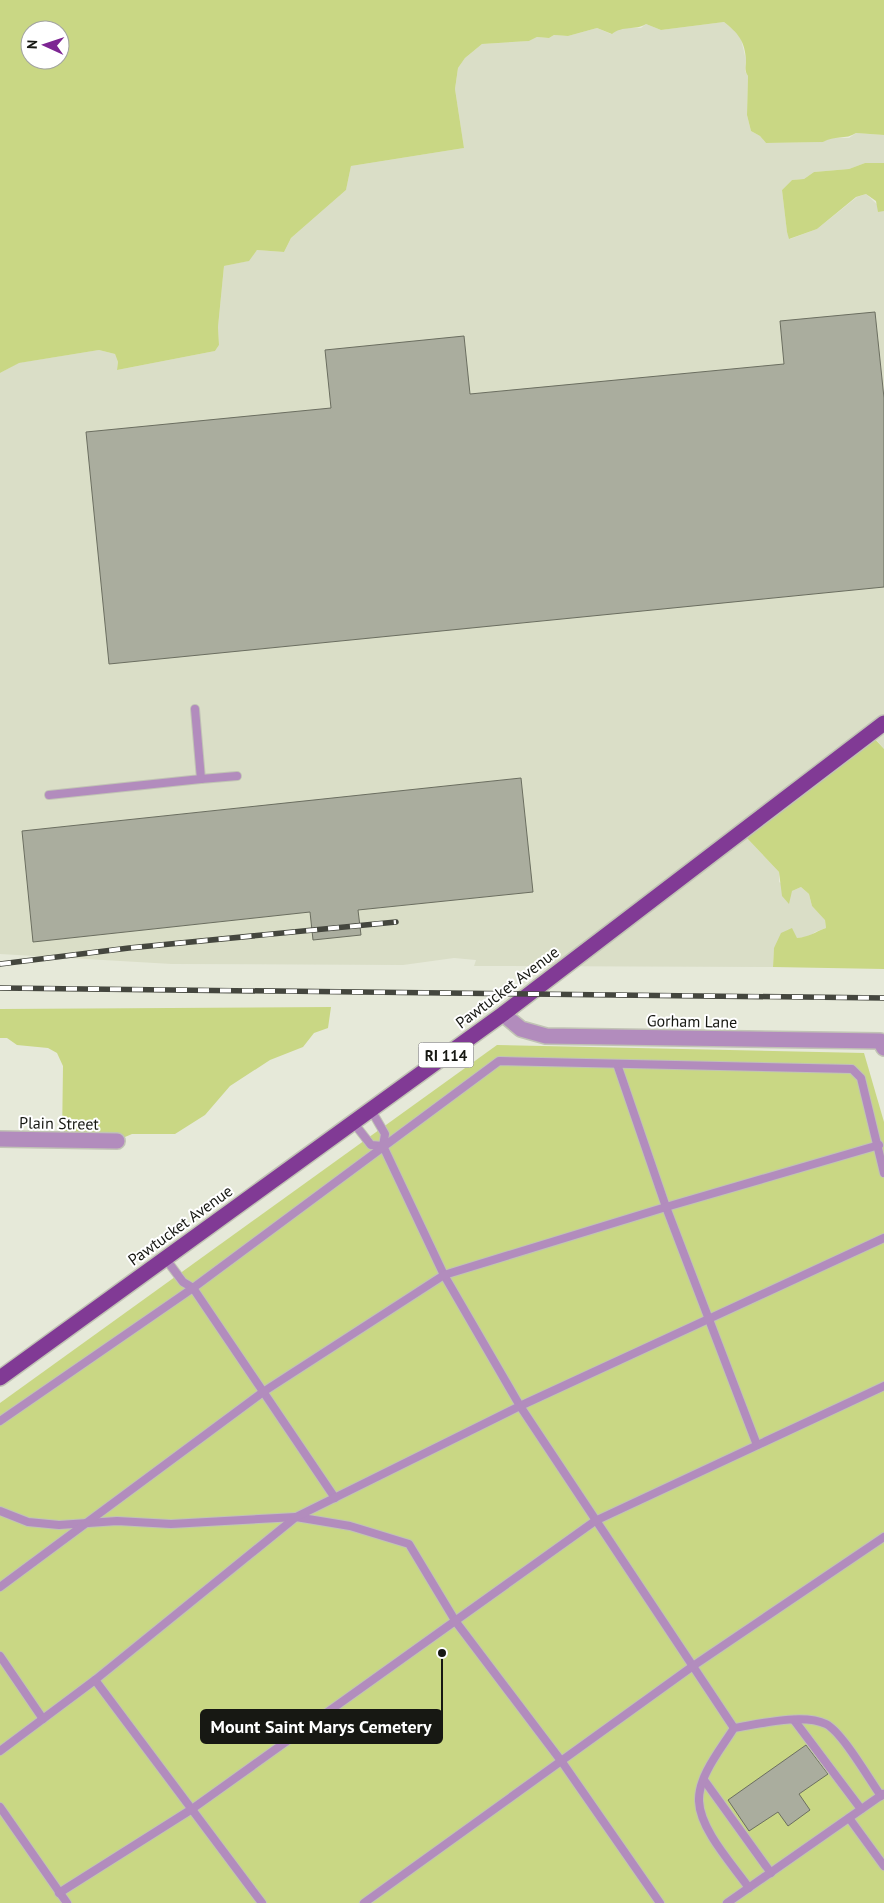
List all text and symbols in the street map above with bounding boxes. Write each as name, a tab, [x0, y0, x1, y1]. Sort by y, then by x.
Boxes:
north arrow	[20, 20, 70, 70]
text: N	[23, 39, 41, 49]
street label: Pawtucket Avenue	[451, 942, 563, 1032]
street label: Gorham Lane	[647, 1010, 737, 1032]
road number: RI 114	[418, 1042, 474, 1068]
street label: Plain Street	[19, 1112, 100, 1134]
street label: Pawtucket Avenue	[124, 1180, 236, 1270]
callout: Mount Saint Marys Cemetery	[201, 1710, 442, 1743]
text: Mount Saint Marys Cemetery	[211, 1715, 432, 1738]

